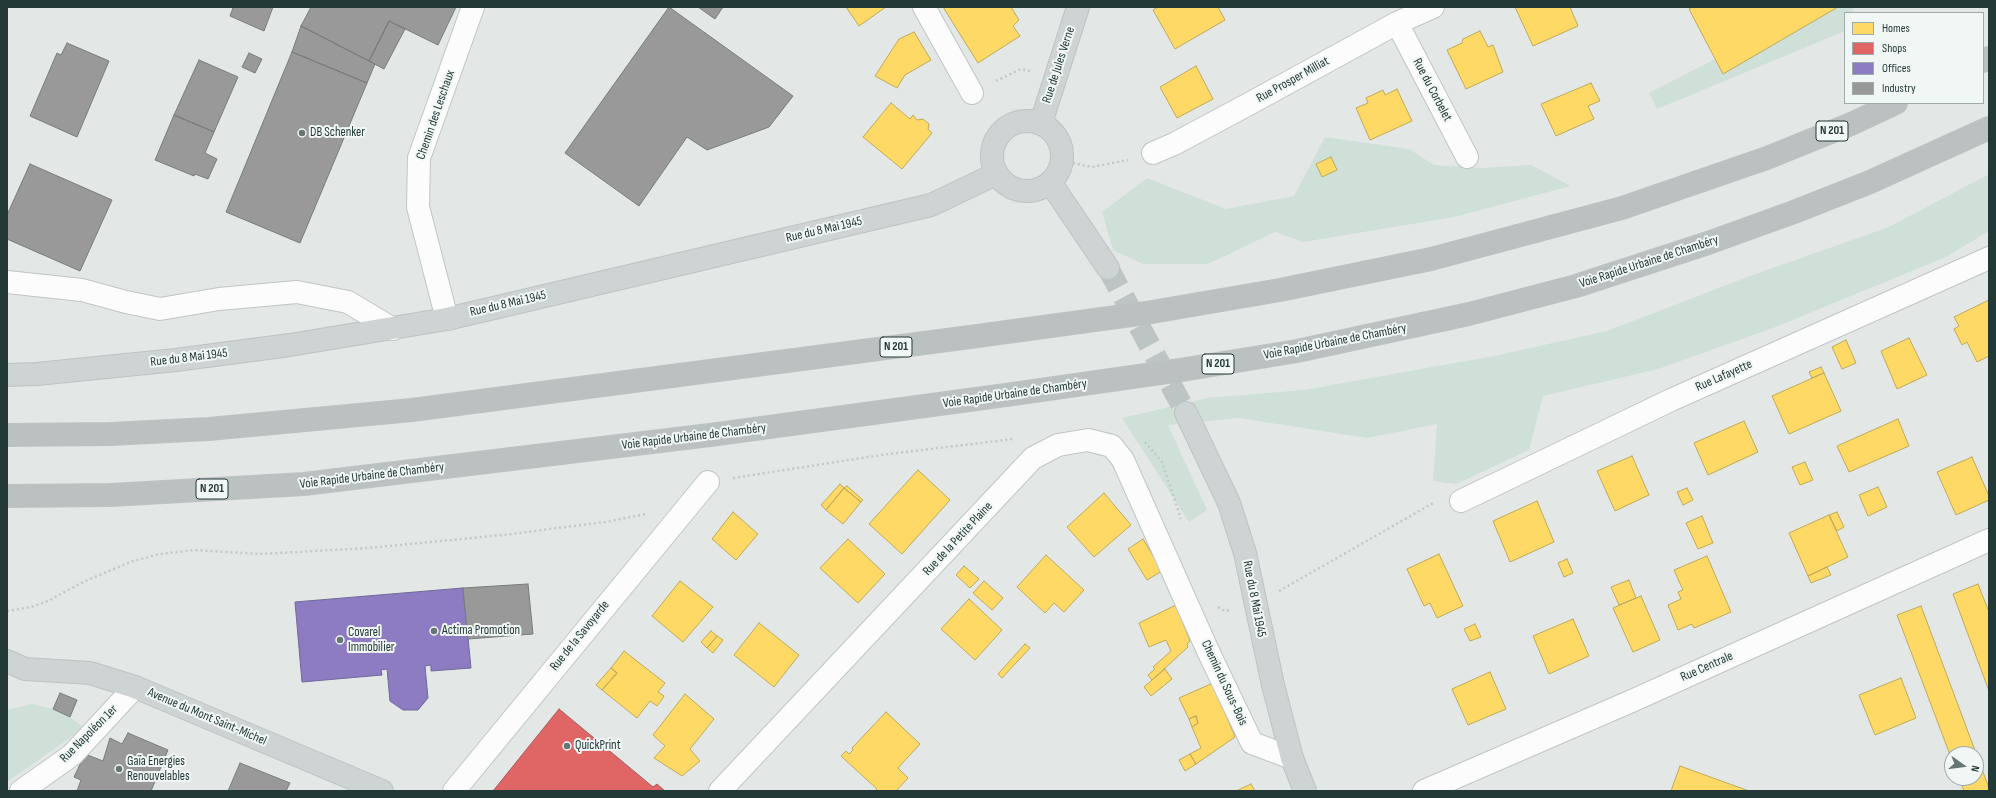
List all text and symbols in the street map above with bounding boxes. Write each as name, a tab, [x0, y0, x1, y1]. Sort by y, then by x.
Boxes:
legend	[1844, 12, 1984, 104]
text: Homes	[1882, 21, 1910, 36]
street label: Rue de Jules Verne	[1039, 25, 1079, 105]
text: Shops	[1882, 41, 1907, 56]
street label: Rue Prosper Milliat	[1254, 54, 1332, 106]
street label: Rue du Corbelet	[1409, 56, 1455, 124]
text: Offices	[1882, 61, 1911, 76]
street label: Chemin des Leschaux	[413, 68, 459, 162]
text: Industry	[1882, 81, 1916, 96]
road number: N 201	[1816, 121, 1848, 141]
place label: DB Schenker	[310, 125, 365, 141]
marker: DB Schenker	[297, 128, 307, 138]
street label: Rue du 8 Mai 1945	[784, 214, 864, 246]
street label: Voie Rapide Urbaine de Chambéry	[1578, 232, 1720, 292]
street label: Rue du 8 Mai 1945	[468, 288, 548, 320]
street label: Voie Rapide Urbaine de Chambéry	[1262, 320, 1408, 364]
road number: N 201	[880, 337, 912, 357]
street label: Rue du 8 Mai 1945	[150, 346, 228, 370]
road number: N 201	[1202, 354, 1234, 374]
street label: Rue Lafayette	[1693, 357, 1755, 395]
street label: Voie Rapide Urbaine de Chambéry	[942, 376, 1088, 412]
street label: Voie Rapide Urbaine de Chambéry	[621, 420, 767, 454]
street label: Voie Rapide Urbaine de Chambéry	[299, 459, 445, 493]
road number: N 201	[196, 479, 228, 499]
street label: Rue de la Petite Plaine	[920, 499, 996, 579]
street label: Rue du 8 Mai 1945	[1239, 559, 1269, 639]
street label: Rue de la Savoyarde	[547, 598, 613, 674]
place label: Actima Promotion	[442, 623, 520, 639]
place label: Covarel Immobilier	[348, 625, 395, 656]
marker: Actima Promotion	[429, 626, 439, 636]
marker: Covarel Immobilier	[335, 635, 345, 645]
street label: Chemin du Sous-Bois	[1197, 638, 1251, 728]
street label: Rue Centrale	[1678, 648, 1736, 686]
street label: Avenue du Mont Saint-Michel	[145, 685, 269, 749]
street label: Rue Napoléon 1er	[57, 702, 121, 766]
place label: QuickPrint	[575, 738, 621, 754]
marker: QuickPrint	[562, 741, 572, 751]
north arrow	[1944, 746, 1984, 786]
place label: Gaïa Energies Renouvelables	[127, 754, 190, 785]
marker: Gaïa Energies Renouvelables	[114, 764, 124, 774]
text: N	[1968, 764, 1982, 773]

